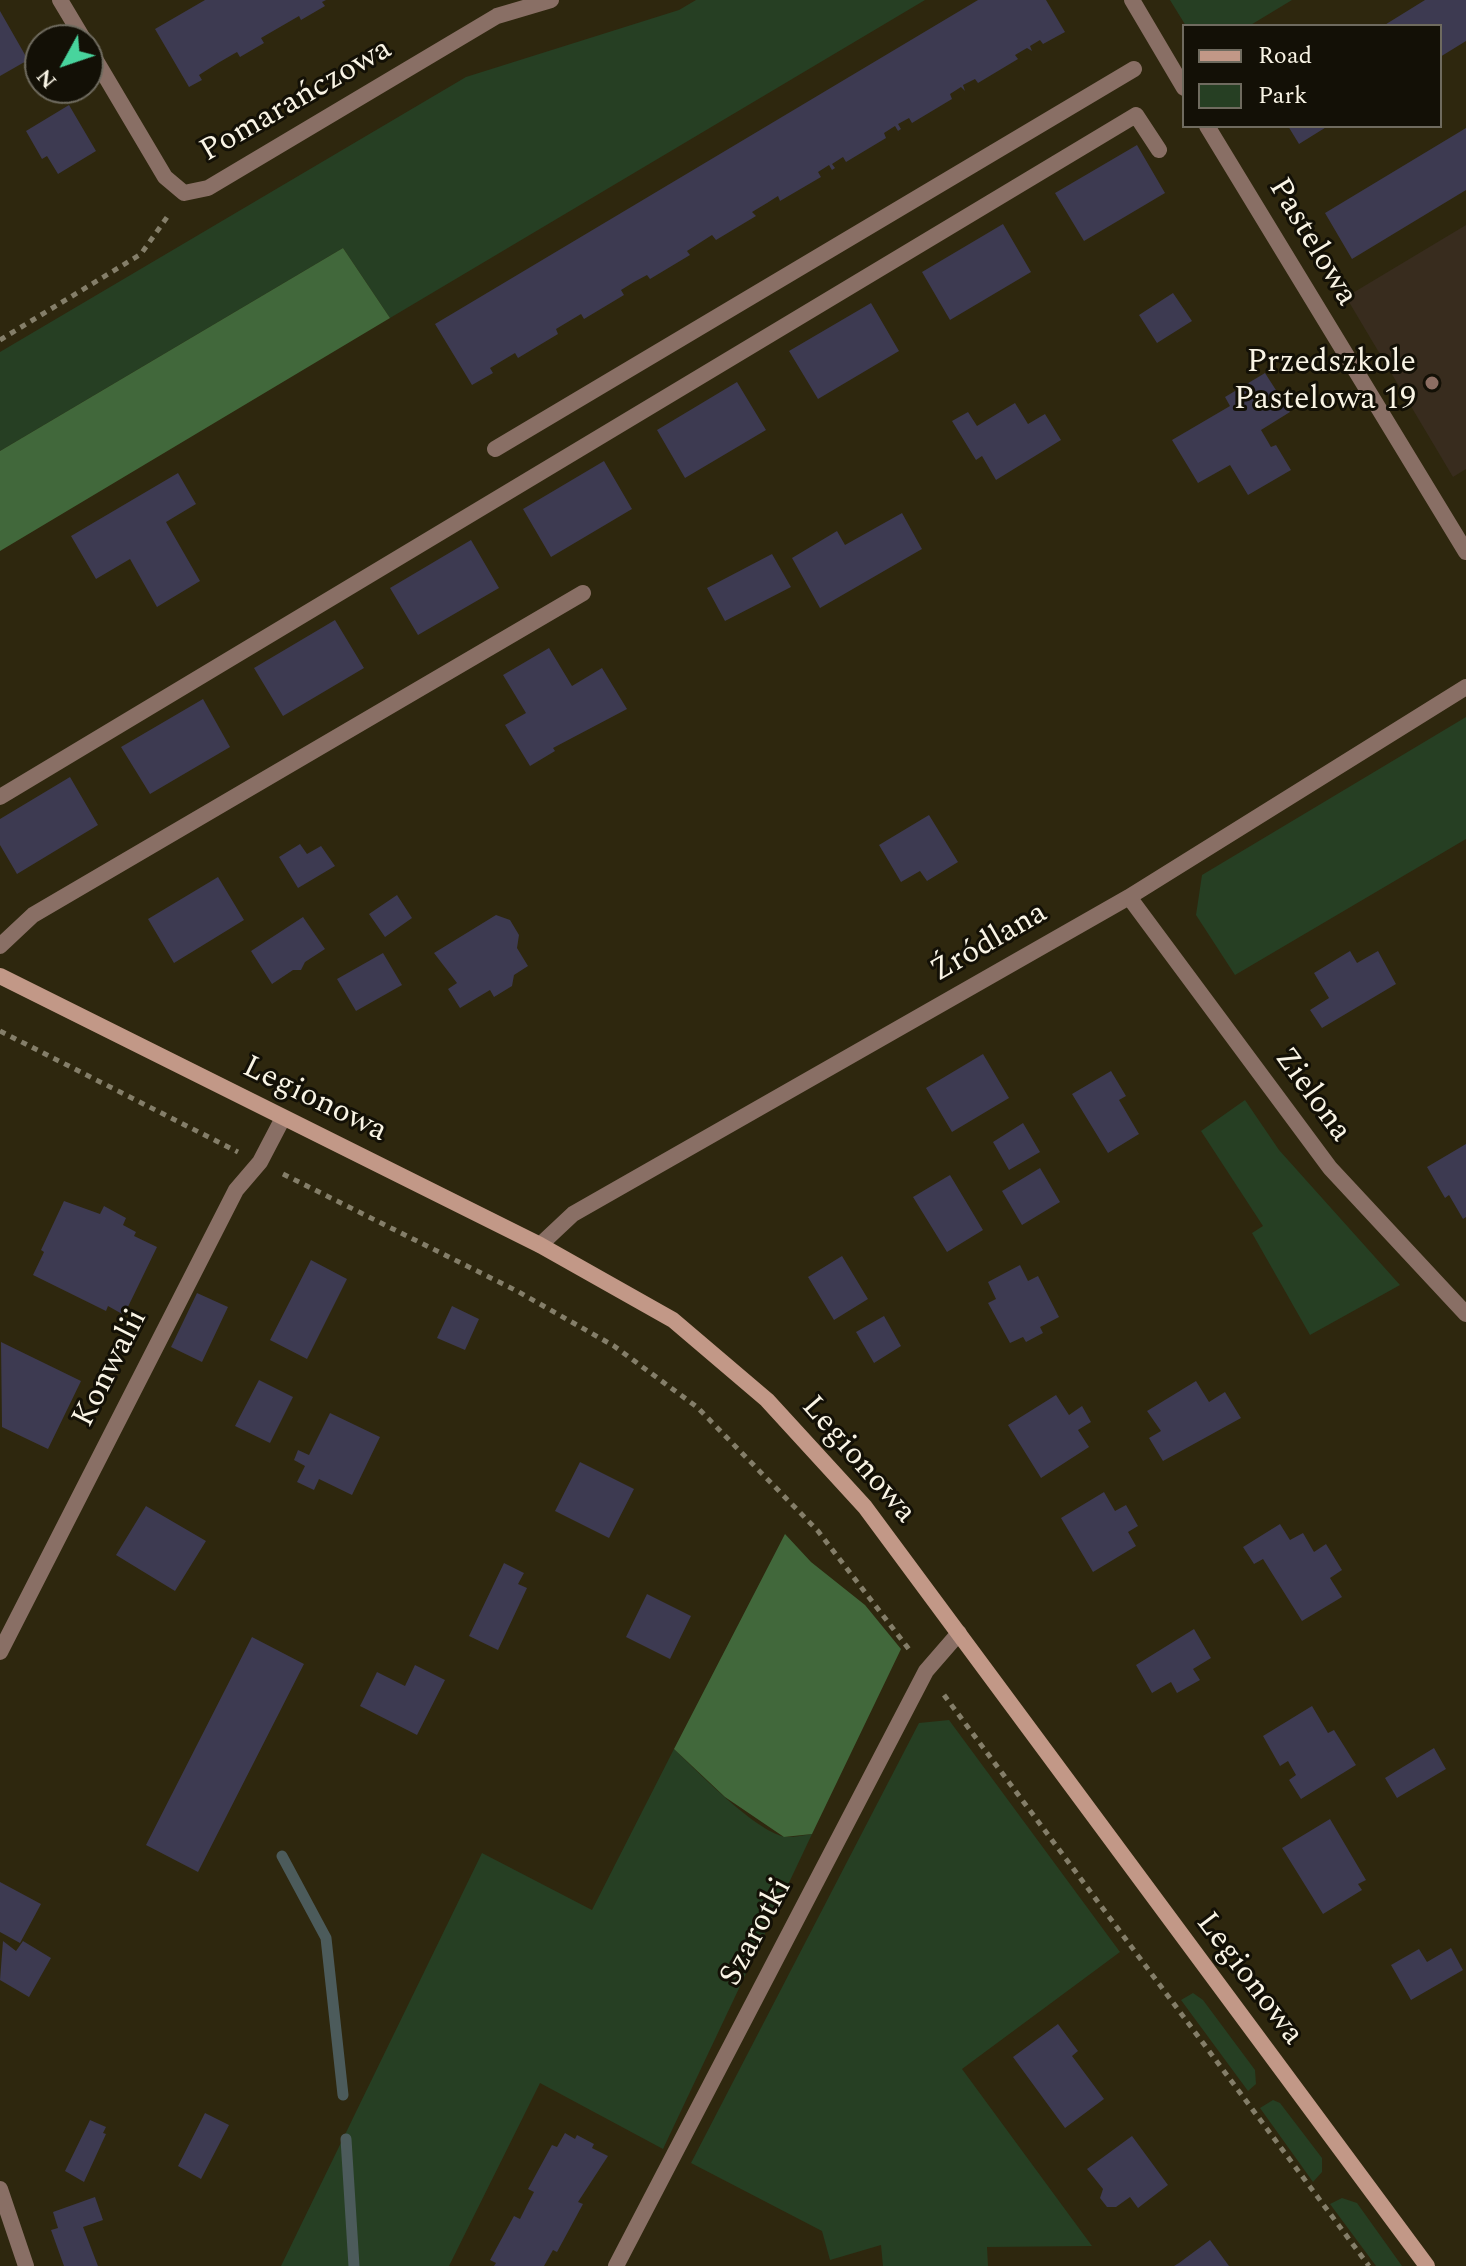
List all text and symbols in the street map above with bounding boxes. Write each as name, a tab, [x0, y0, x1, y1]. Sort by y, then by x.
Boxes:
north arrow	[24, 24, 104, 104]
legend	[1182, 24, 1442, 128]
street label: Pomarańczowa	[194, 32, 400, 172]
text: Road	[1258, 38, 1312, 74]
text: N	[28, 61, 65, 96]
text: Park	[1258, 78, 1308, 114]
street label: Pastelowa	[1258, 172, 1364, 314]
place label: Przedszkole Pastelowa 19	[1234, 346, 1416, 421]
marker: Przedszkole Pastelowa 19	[1423, 374, 1441, 392]
street label: Źródlana	[925, 895, 1055, 993]
street label: Zielona	[1264, 1041, 1358, 1151]
street label: Legionowa	[235, 1050, 393, 1152]
street label: Konwalii	[66, 1304, 158, 1434]
street label: Legionowa	[791, 1389, 923, 1533]
street label: Szarotki	[714, 1872, 802, 1994]
street label: Legionowa	[1186, 1906, 1310, 2054]

